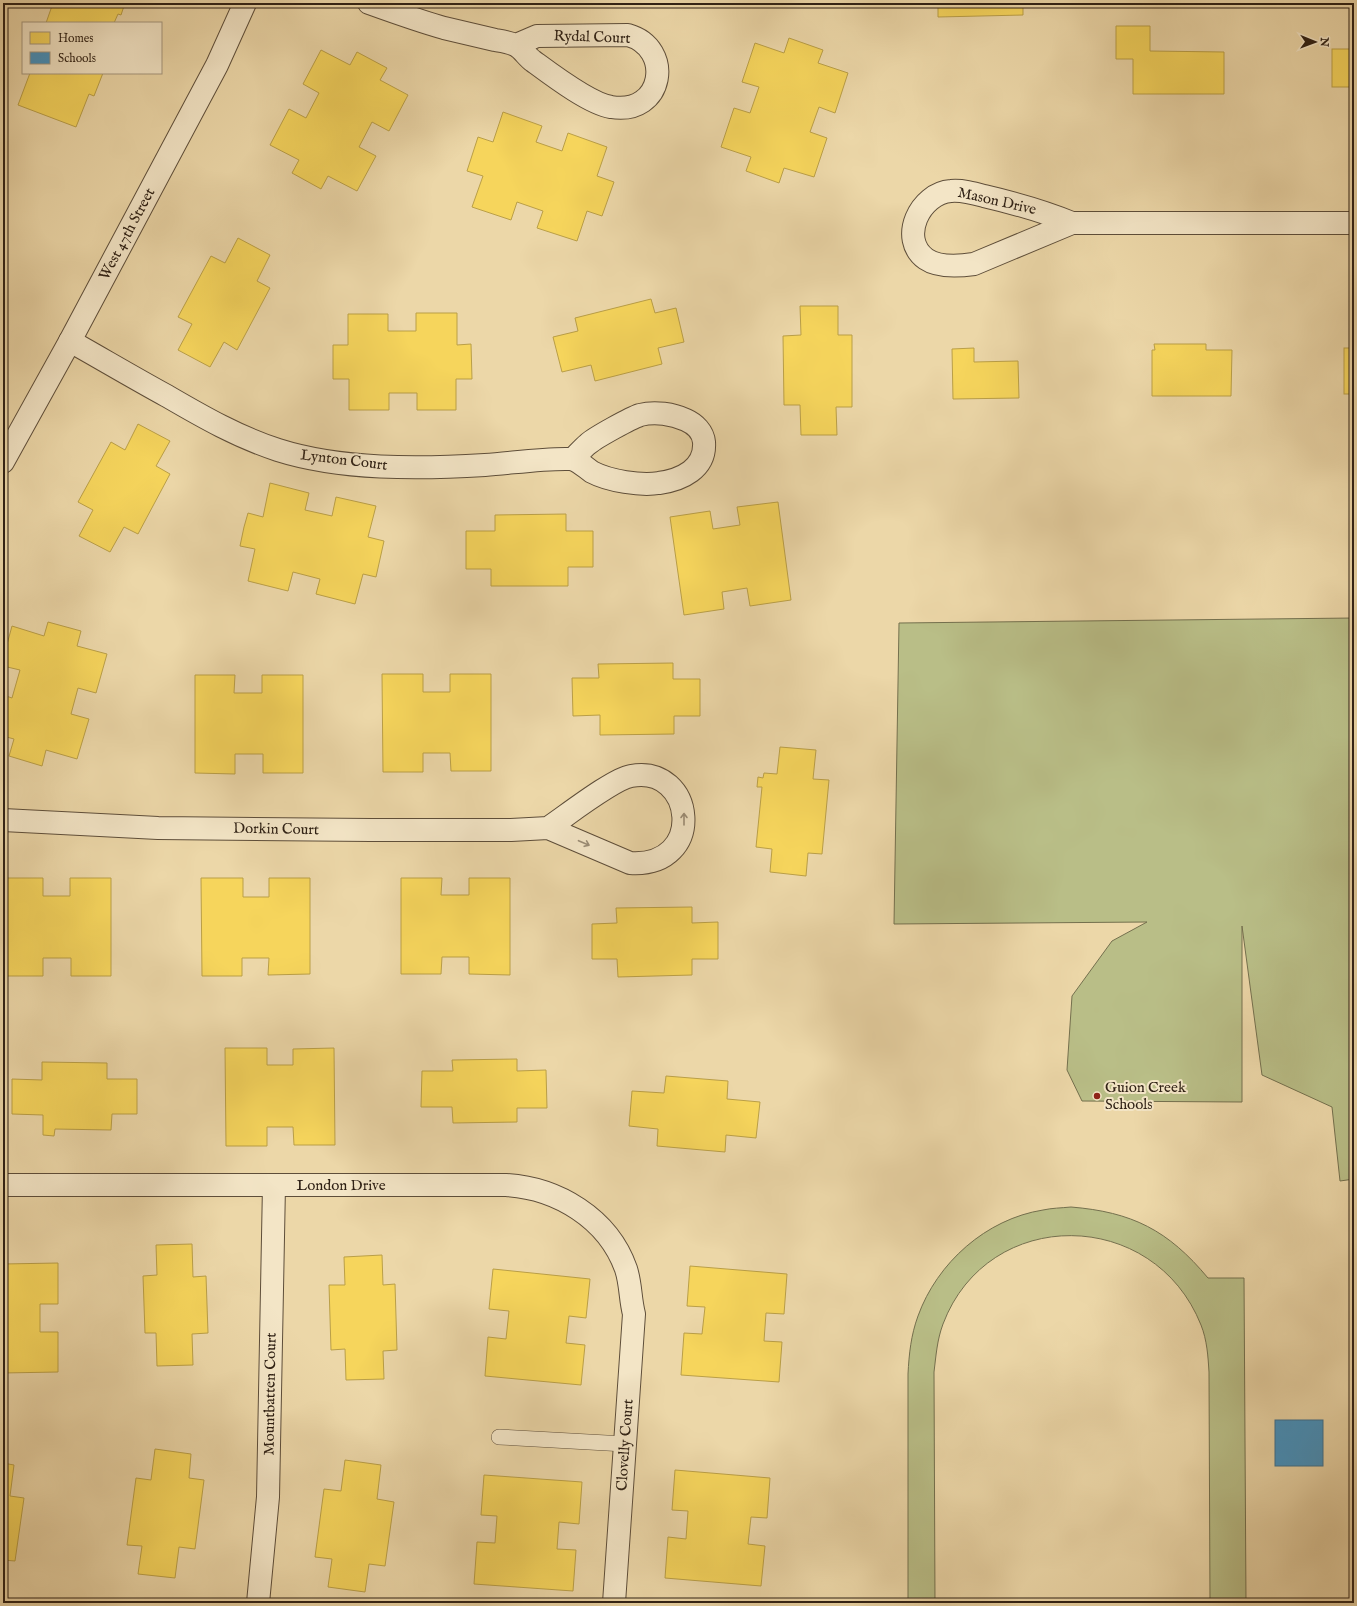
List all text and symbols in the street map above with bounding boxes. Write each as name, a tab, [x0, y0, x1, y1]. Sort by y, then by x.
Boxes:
legend	[22, 22, 162, 74]
north arrow	[1295, 22, 1335, 62]
street label: Rydal Court	[553, 26, 631, 48]
text: Homes	[58, 31, 94, 46]
text: N	[1317, 36, 1331, 48]
text: Schools	[58, 51, 96, 66]
street label: Mason Drive	[956, 183, 1038, 219]
street label: West 47th Street	[95, 185, 159, 283]
street label: Lynton Court	[300, 445, 388, 475]
one-way arrow	[680, 813, 688, 826]
street label: Dorkin Court	[233, 819, 319, 839]
one-way arrow	[578, 840, 590, 847]
place label: Guion Creek Schools	[1105, 1078, 1187, 1114]
marker: Guion Creek Schools	[1092, 1091, 1102, 1101]
street label: London Drive	[296, 1176, 386, 1195]
street label: Mountbatten Court	[259, 1332, 281, 1456]
street label: Clovelly Court	[612, 1398, 638, 1492]

